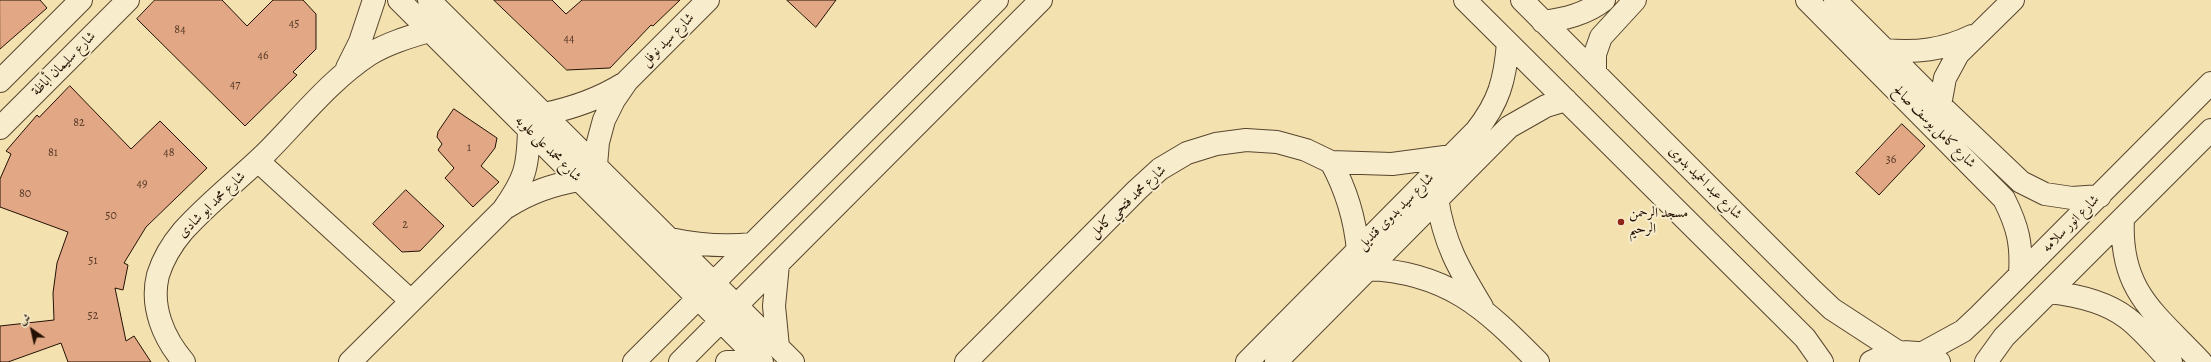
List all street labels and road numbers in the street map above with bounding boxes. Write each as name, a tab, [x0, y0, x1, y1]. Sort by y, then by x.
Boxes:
street label: شارع سيد نوفل	[638, 10, 698, 70]
street label: شارع سليمان أباظة	[28, 28, 100, 100]
street label: شارع كامل يوسف صالح	[1889, 82, 1979, 172]
street label: شارع محمد على علوبه	[511, 112, 585, 186]
street label: شارع عبد الحميد بدوى	[1665, 143, 1745, 223]
street label: شارع محمد فتحي كامل	[1086, 162, 1170, 242]
street label: شارع محمد ابو شادى	[174, 168, 250, 242]
street label: شارع سيد بدوى قنديل	[1354, 170, 1438, 254]
street label: شارع انور سلامه	[2039, 192, 2103, 256]

